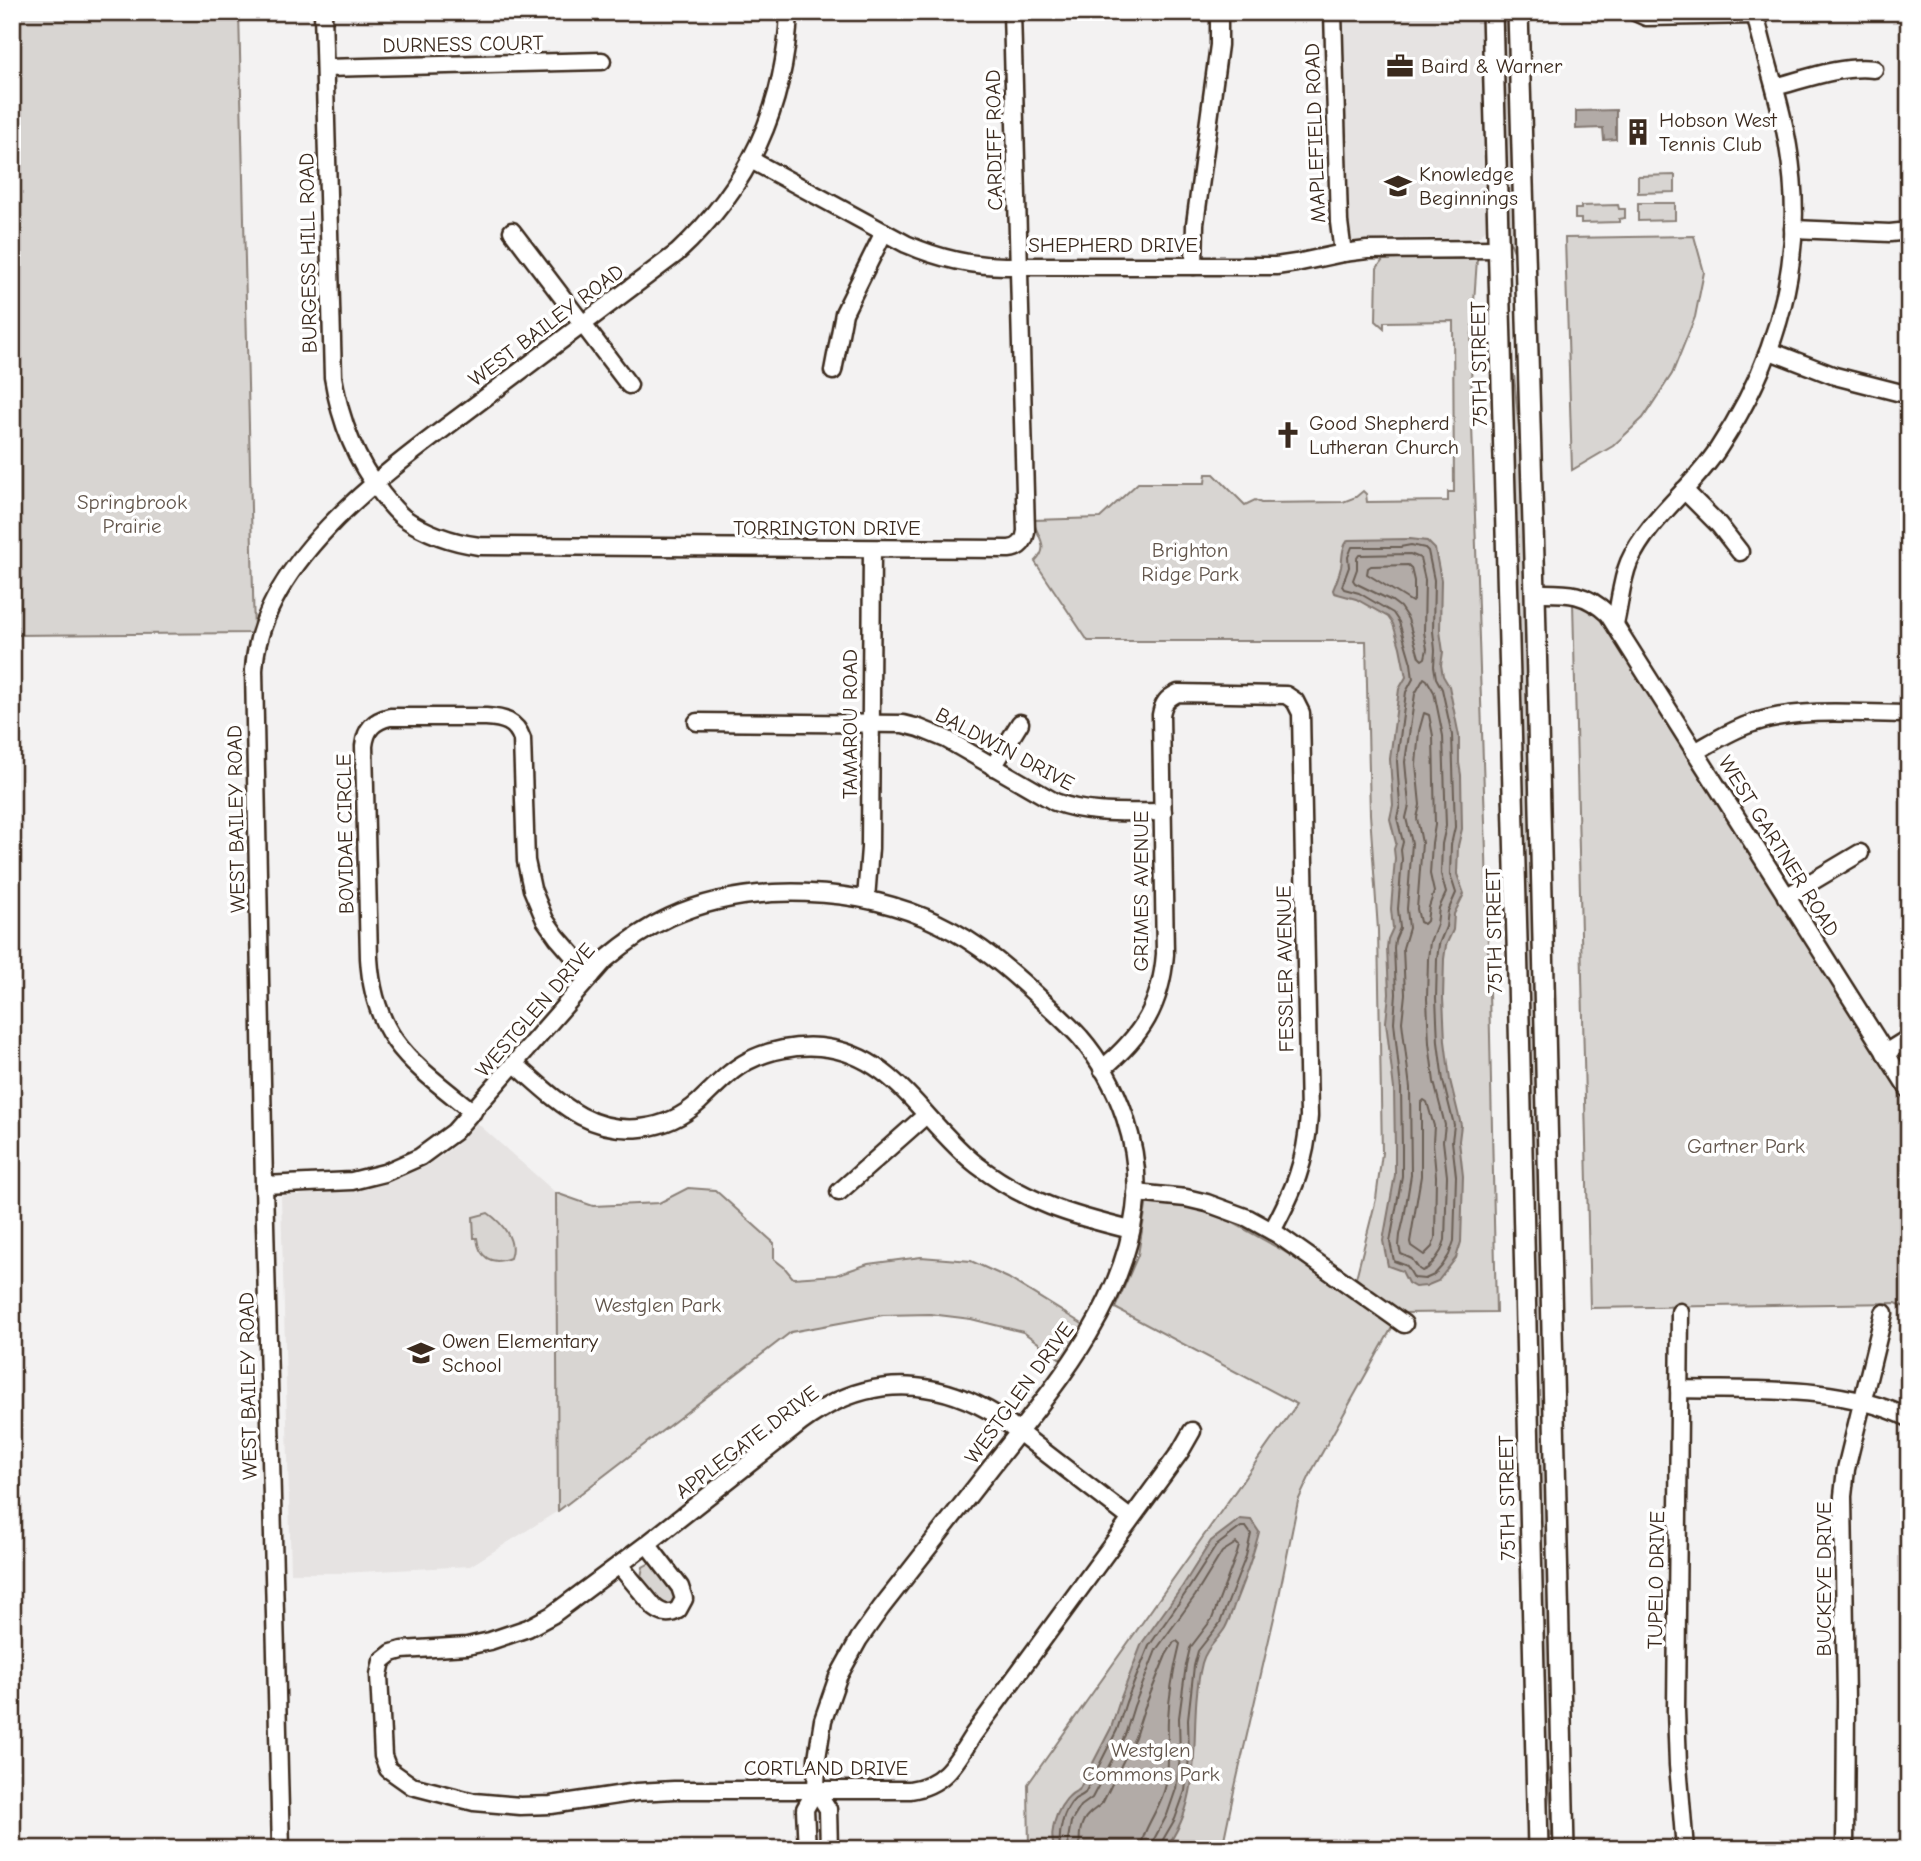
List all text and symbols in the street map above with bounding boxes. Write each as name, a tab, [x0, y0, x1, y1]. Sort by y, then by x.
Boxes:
street label: DURNESS COURT	[382, 31, 544, 57]
street label: MAPLEFIELD ROAD	[1300, 43, 1330, 223]
office icon: Baird & Warner	[1385, 51, 1415, 81]
place label: Baird & Warner	[1421, 54, 1563, 78]
street label: CARDIFF ROAD	[981, 69, 1007, 211]
place label: Hobson West Tennis Club	[1659, 108, 1778, 156]
building icon: Hobson West Tennis Club	[1623, 117, 1653, 147]
street label: BURGESS HILL ROAD	[294, 152, 322, 354]
place label: Knowledge Beginnings	[1419, 162, 1518, 210]
school or university icon: Knowledge Beginnings	[1383, 171, 1413, 201]
street label: SHEPHERD DRIVE	[1028, 233, 1198, 257]
street label: WEST BAILEY ROAD	[464, 259, 628, 391]
street label: 75TH STREET	[1466, 301, 1492, 427]
place label: Good Shepherd Lutheran Church	[1309, 411, 1459, 459]
church icon: Good Shepherd Lutheran Church	[1273, 420, 1303, 450]
park label: Springbrook Prairie	[77, 490, 187, 538]
street label: TORRINGTON DRIVE	[733, 516, 921, 540]
park label: Brighton Ridge Park	[1141, 538, 1239, 586]
street label: TAMAROU ROAD	[838, 649, 862, 799]
street label: BALDWIN DRIVE	[932, 702, 1078, 796]
street label: WEST BAILEY ROAD	[222, 725, 250, 913]
street label: WEST GARTNER ROAD	[1714, 751, 1844, 941]
street label: BOVIDAE CIRCLE	[332, 754, 358, 914]
street label: GRIMES AVENUE	[1129, 811, 1153, 971]
street label: 75TH STREET	[1481, 868, 1507, 994]
street label: FESSLER AVENUE	[1272, 885, 1298, 1053]
street label: WESTGLEN DRIVE	[470, 938, 600, 1082]
park label: Gartner Park	[1687, 1134, 1805, 1158]
street label: WEST BAILEY ROAD	[234, 1292, 262, 1480]
park label: Westglen Park	[595, 1293, 721, 1317]
street label: WESTGLEN DRIVE	[960, 1318, 1078, 1468]
place label: Owen Elementary School	[442, 1329, 599, 1377]
school or university icon: Owen Elementary School	[406, 1338, 436, 1368]
street label: APPLEGATE DRIVE	[671, 1380, 823, 1504]
street label: 75TH STREET	[1494, 1435, 1520, 1561]
street label: BUCKEYE DRIVE	[1812, 1502, 1836, 1656]
street label: TUPELO DRIVE	[1643, 1511, 1669, 1649]
park label: Westglen Commons Park	[1082, 1738, 1220, 1786]
street label: CORTLAND DRIVE	[744, 1756, 908, 1780]

